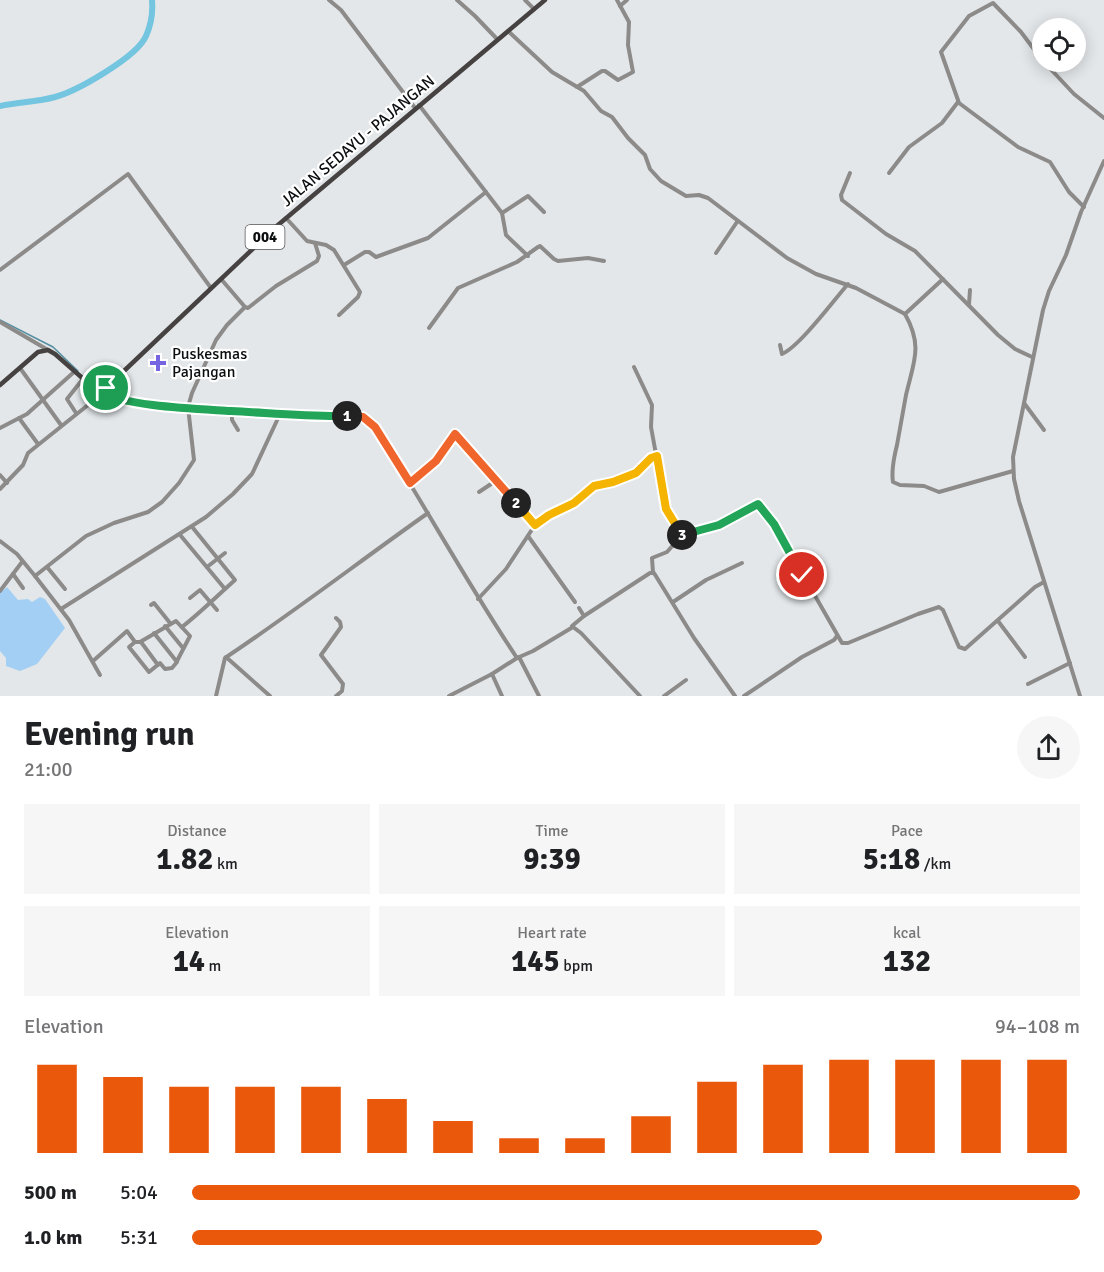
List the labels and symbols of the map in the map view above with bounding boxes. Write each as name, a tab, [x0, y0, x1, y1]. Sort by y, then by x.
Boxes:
street label: JALAN SEDAYU - PAJANGAN	[277, 71, 439, 211]
road number: 004	[246, 225, 284, 249]
place label: Puskesmas Pajangan	[172, 344, 247, 382]
marker: Puskesmas Pajangan	[149, 354, 167, 372]
pin	[80, 362, 131, 413]
pin: 1	[332, 401, 362, 431]
pin: 2	[501, 488, 531, 518]
pin: 3	[667, 520, 697, 550]
pin	[776, 549, 827, 600]

